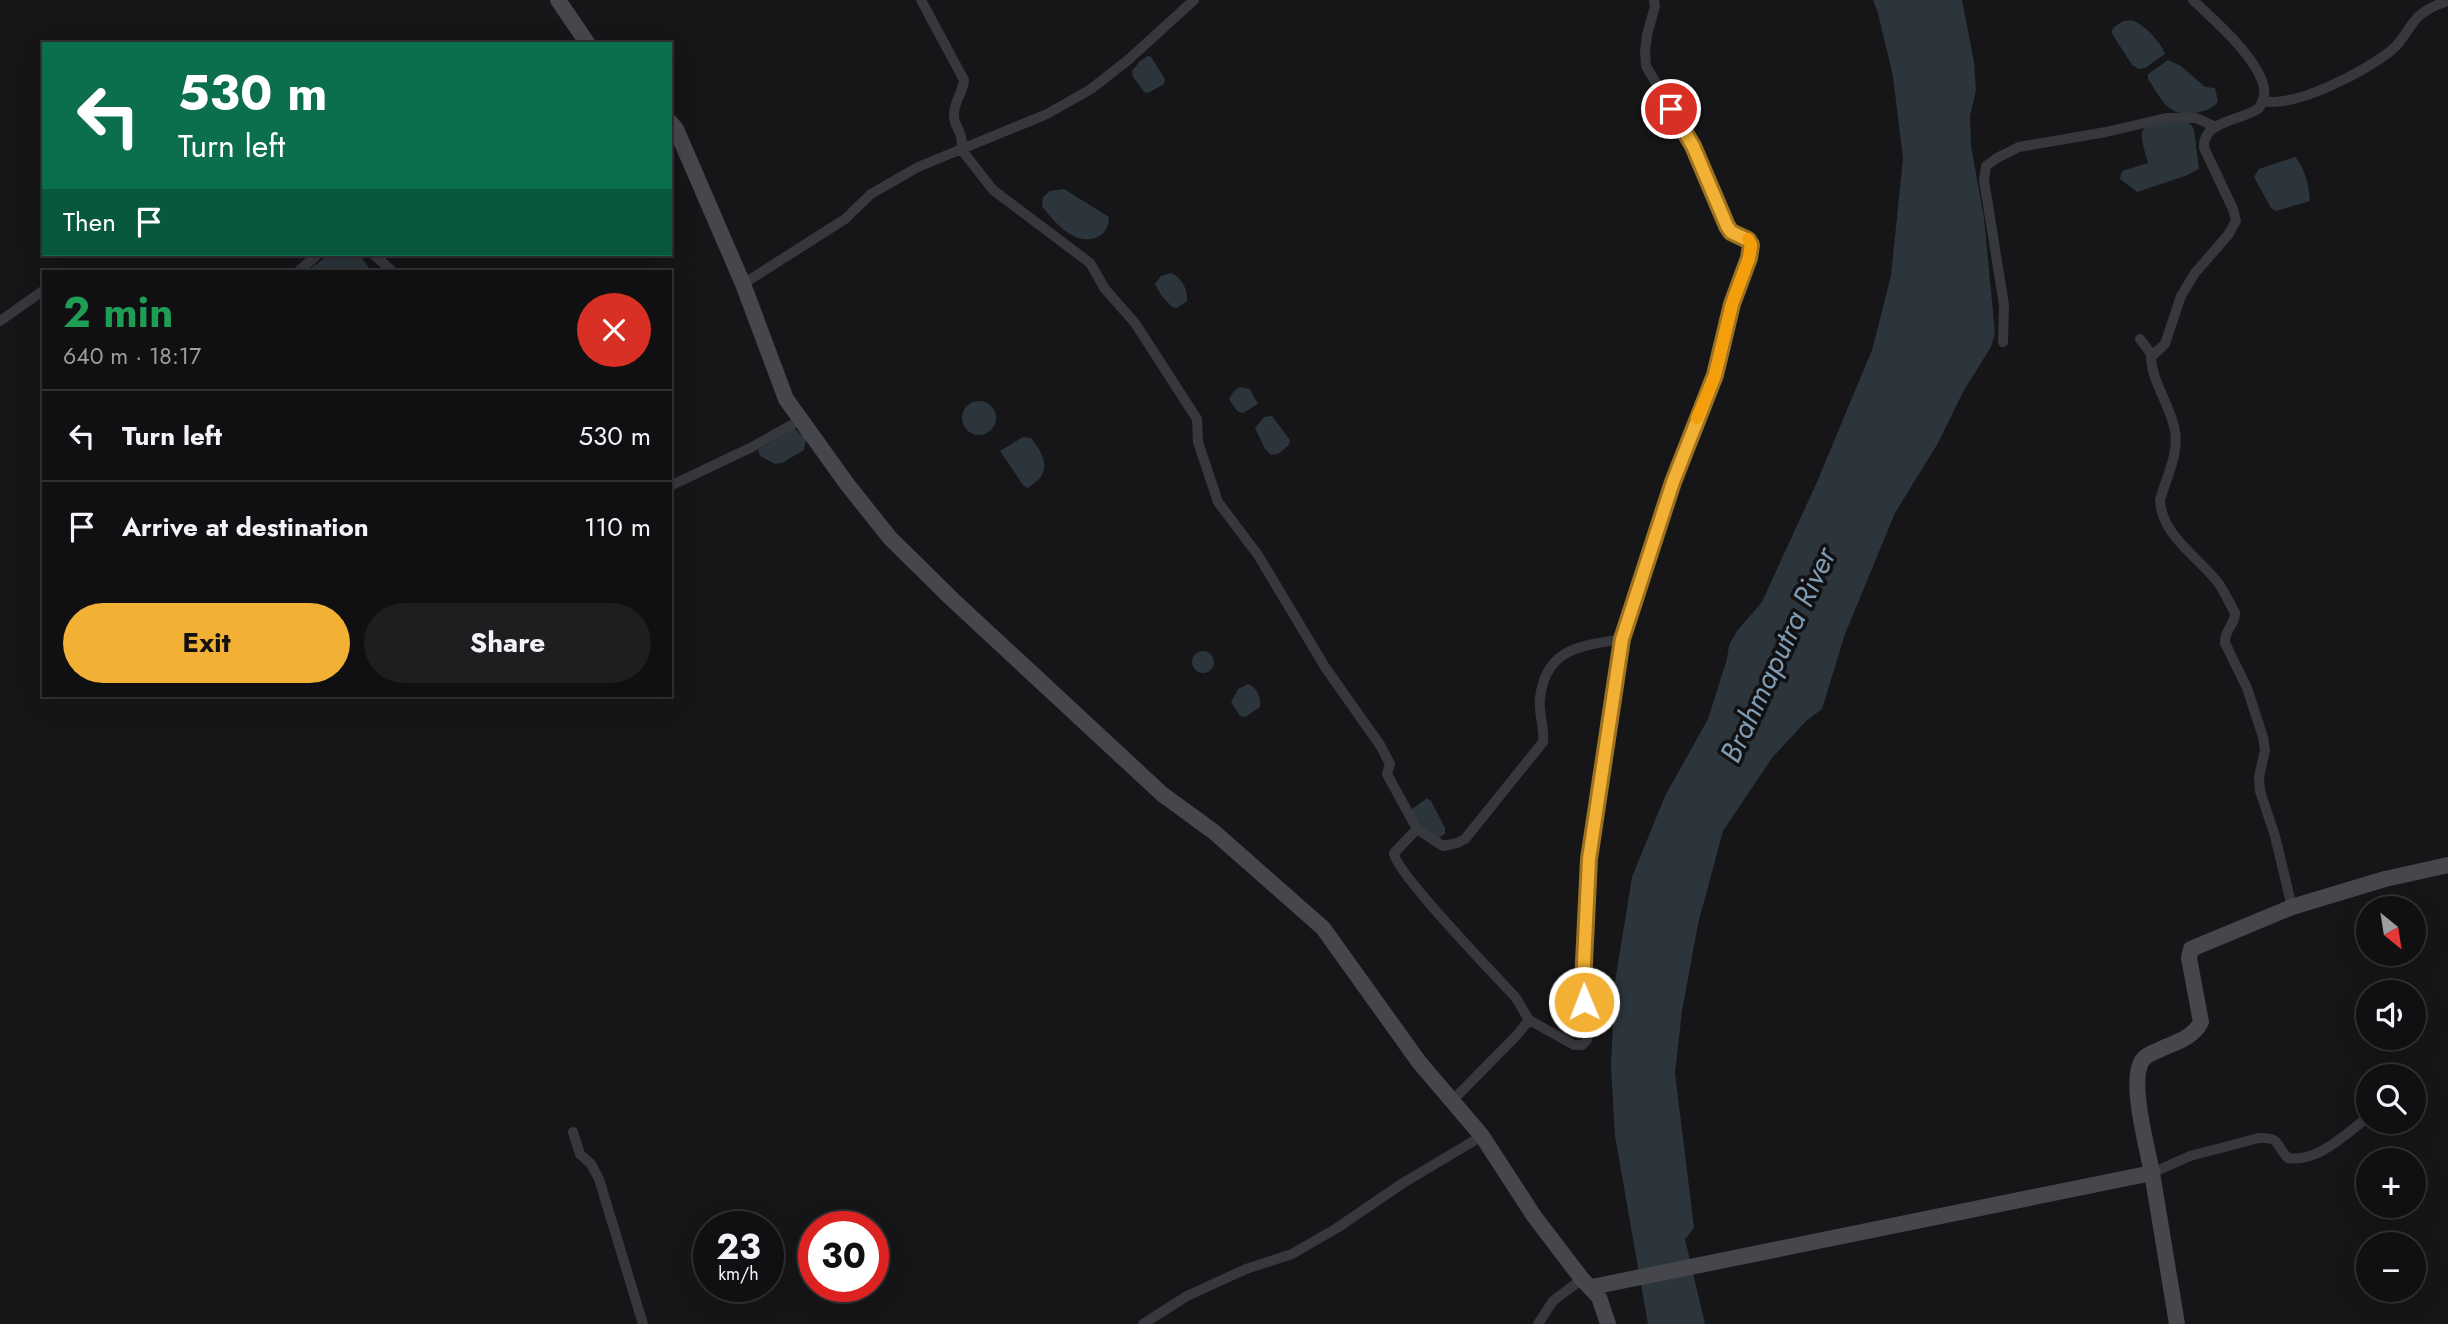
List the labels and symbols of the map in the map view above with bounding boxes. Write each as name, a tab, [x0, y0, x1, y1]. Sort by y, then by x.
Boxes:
pin	[1641, 79, 1701, 139]
water label: Brahmaputra River	[1709, 538, 1847, 769]
north arrow	[2356, 896, 2426, 966]
position arrow	[1547, 965, 1621, 1039]
speed limit sign: 30	[798, 1211, 889, 1302]

